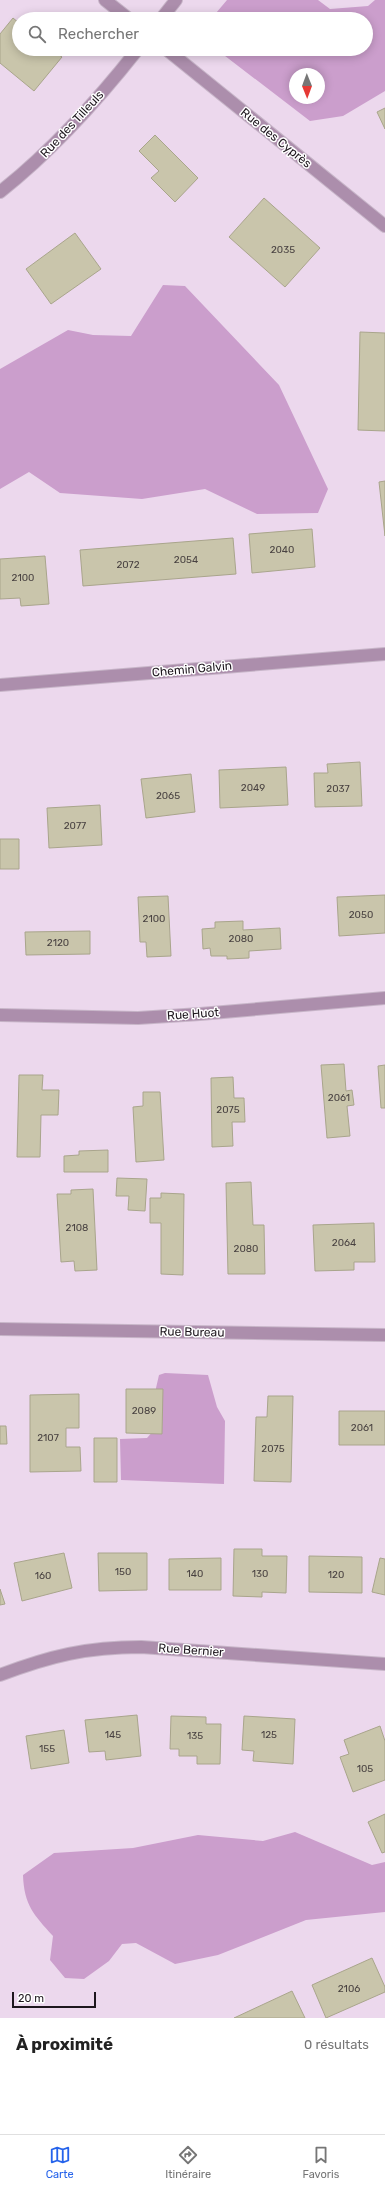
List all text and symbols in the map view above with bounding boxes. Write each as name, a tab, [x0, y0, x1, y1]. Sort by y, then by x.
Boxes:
search box	[12, 12, 373, 56]
icon: search	[26, 23, 48, 45]
text: Rechercher	[58, 25, 139, 43]
north arrow	[289, 68, 325, 104]
street label: Rue des Tilleuls	[38, 88, 106, 160]
street label: Rue des Cyprès	[238, 105, 314, 171]
house number: 2035	[271, 244, 295, 256]
house number: 2040	[270, 544, 294, 556]
house number: 2054	[174, 554, 198, 566]
house number: 2072	[116, 559, 140, 571]
house number: 2100	[12, 572, 34, 584]
street label: Chemin Galvin	[151, 659, 233, 679]
house number: 2049	[241, 782, 265, 794]
house number: 2037	[326, 783, 350, 795]
house number: 2065	[156, 790, 180, 802]
house number: 2077	[64, 820, 86, 832]
house number: 2050	[349, 909, 373, 921]
house number: 2100	[143, 913, 165, 925]
house number: 2080	[229, 933, 253, 945]
house number: 2120	[47, 937, 69, 949]
street label: Rue Huot	[167, 1005, 220, 1023]
house number: 2061	[328, 1092, 350, 1104]
house number: 2075	[216, 1104, 240, 1116]
house number: 2108	[66, 1222, 88, 1234]
house number: 2064	[332, 1237, 356, 1249]
house number: 2080	[234, 1243, 258, 1255]
street label: Rue Bureau	[159, 1324, 225, 1340]
house number: 2089	[132, 1405, 156, 1417]
house number: 2061	[351, 1422, 373, 1434]
house number: 2107	[37, 1432, 59, 1444]
house number: 2075	[261, 1443, 285, 1455]
house number: 150	[115, 1566, 131, 1578]
house number: 140	[187, 1568, 203, 1580]
house number: 130	[252, 1568, 268, 1580]
house number: 120	[328, 1569, 344, 1581]
house number: 160	[35, 1570, 51, 1582]
street label: Rue Bernier	[158, 1641, 225, 1659]
house number: 145	[105, 1729, 121, 1741]
house number: 125	[261, 1729, 277, 1741]
house number: 135	[187, 1730, 203, 1742]
house number: 155	[39, 1743, 55, 1755]
house number: 105	[357, 1763, 373, 1775]
house number: 2106	[338, 1983, 360, 1995]
scale bar	[12, 1990, 96, 2009]
text: 20 m	[18, 1992, 44, 2005]
text: À proximité	[16, 2034, 113, 2054]
text: 0 résultats	[304, 2037, 369, 2052]
tab: Carte	[46, 2144, 74, 2181]
tab: Itinéraire	[165, 2144, 211, 2181]
tab: Favoris	[303, 2144, 339, 2181]

